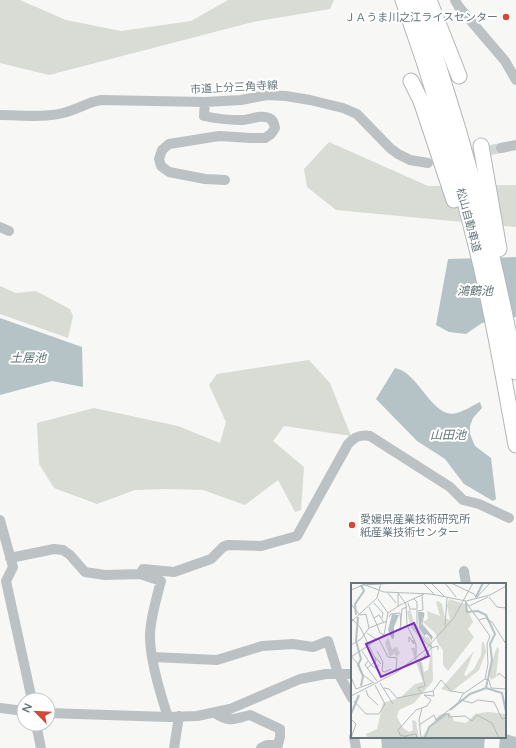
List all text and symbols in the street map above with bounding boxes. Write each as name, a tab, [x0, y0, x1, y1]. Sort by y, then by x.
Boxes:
place label: ＪＡうま川之江ライスセンター	[344, 11, 498, 24]
marker: ＪＡうま川之江ライスセンター	[501, 12, 511, 22]
street label: 市道上分三角寺線	[190, 79, 278, 96]
street label: 松山自動車道	[454, 187, 483, 254]
water label: 鴻鶴池	[457, 284, 494, 298]
water label: 土居池	[10, 351, 47, 365]
water label: 山田池	[430, 428, 467, 442]
place label: 愛媛県産業技術研究所 紙産業技術センター	[360, 513, 471, 539]
marker: 愛媛県産業技術研究所 紙産業技術センター	[347, 520, 357, 530]
inset map	[351, 583, 506, 738]
north arrow	[16, 692, 56, 732]
text: N	[20, 701, 35, 715]

